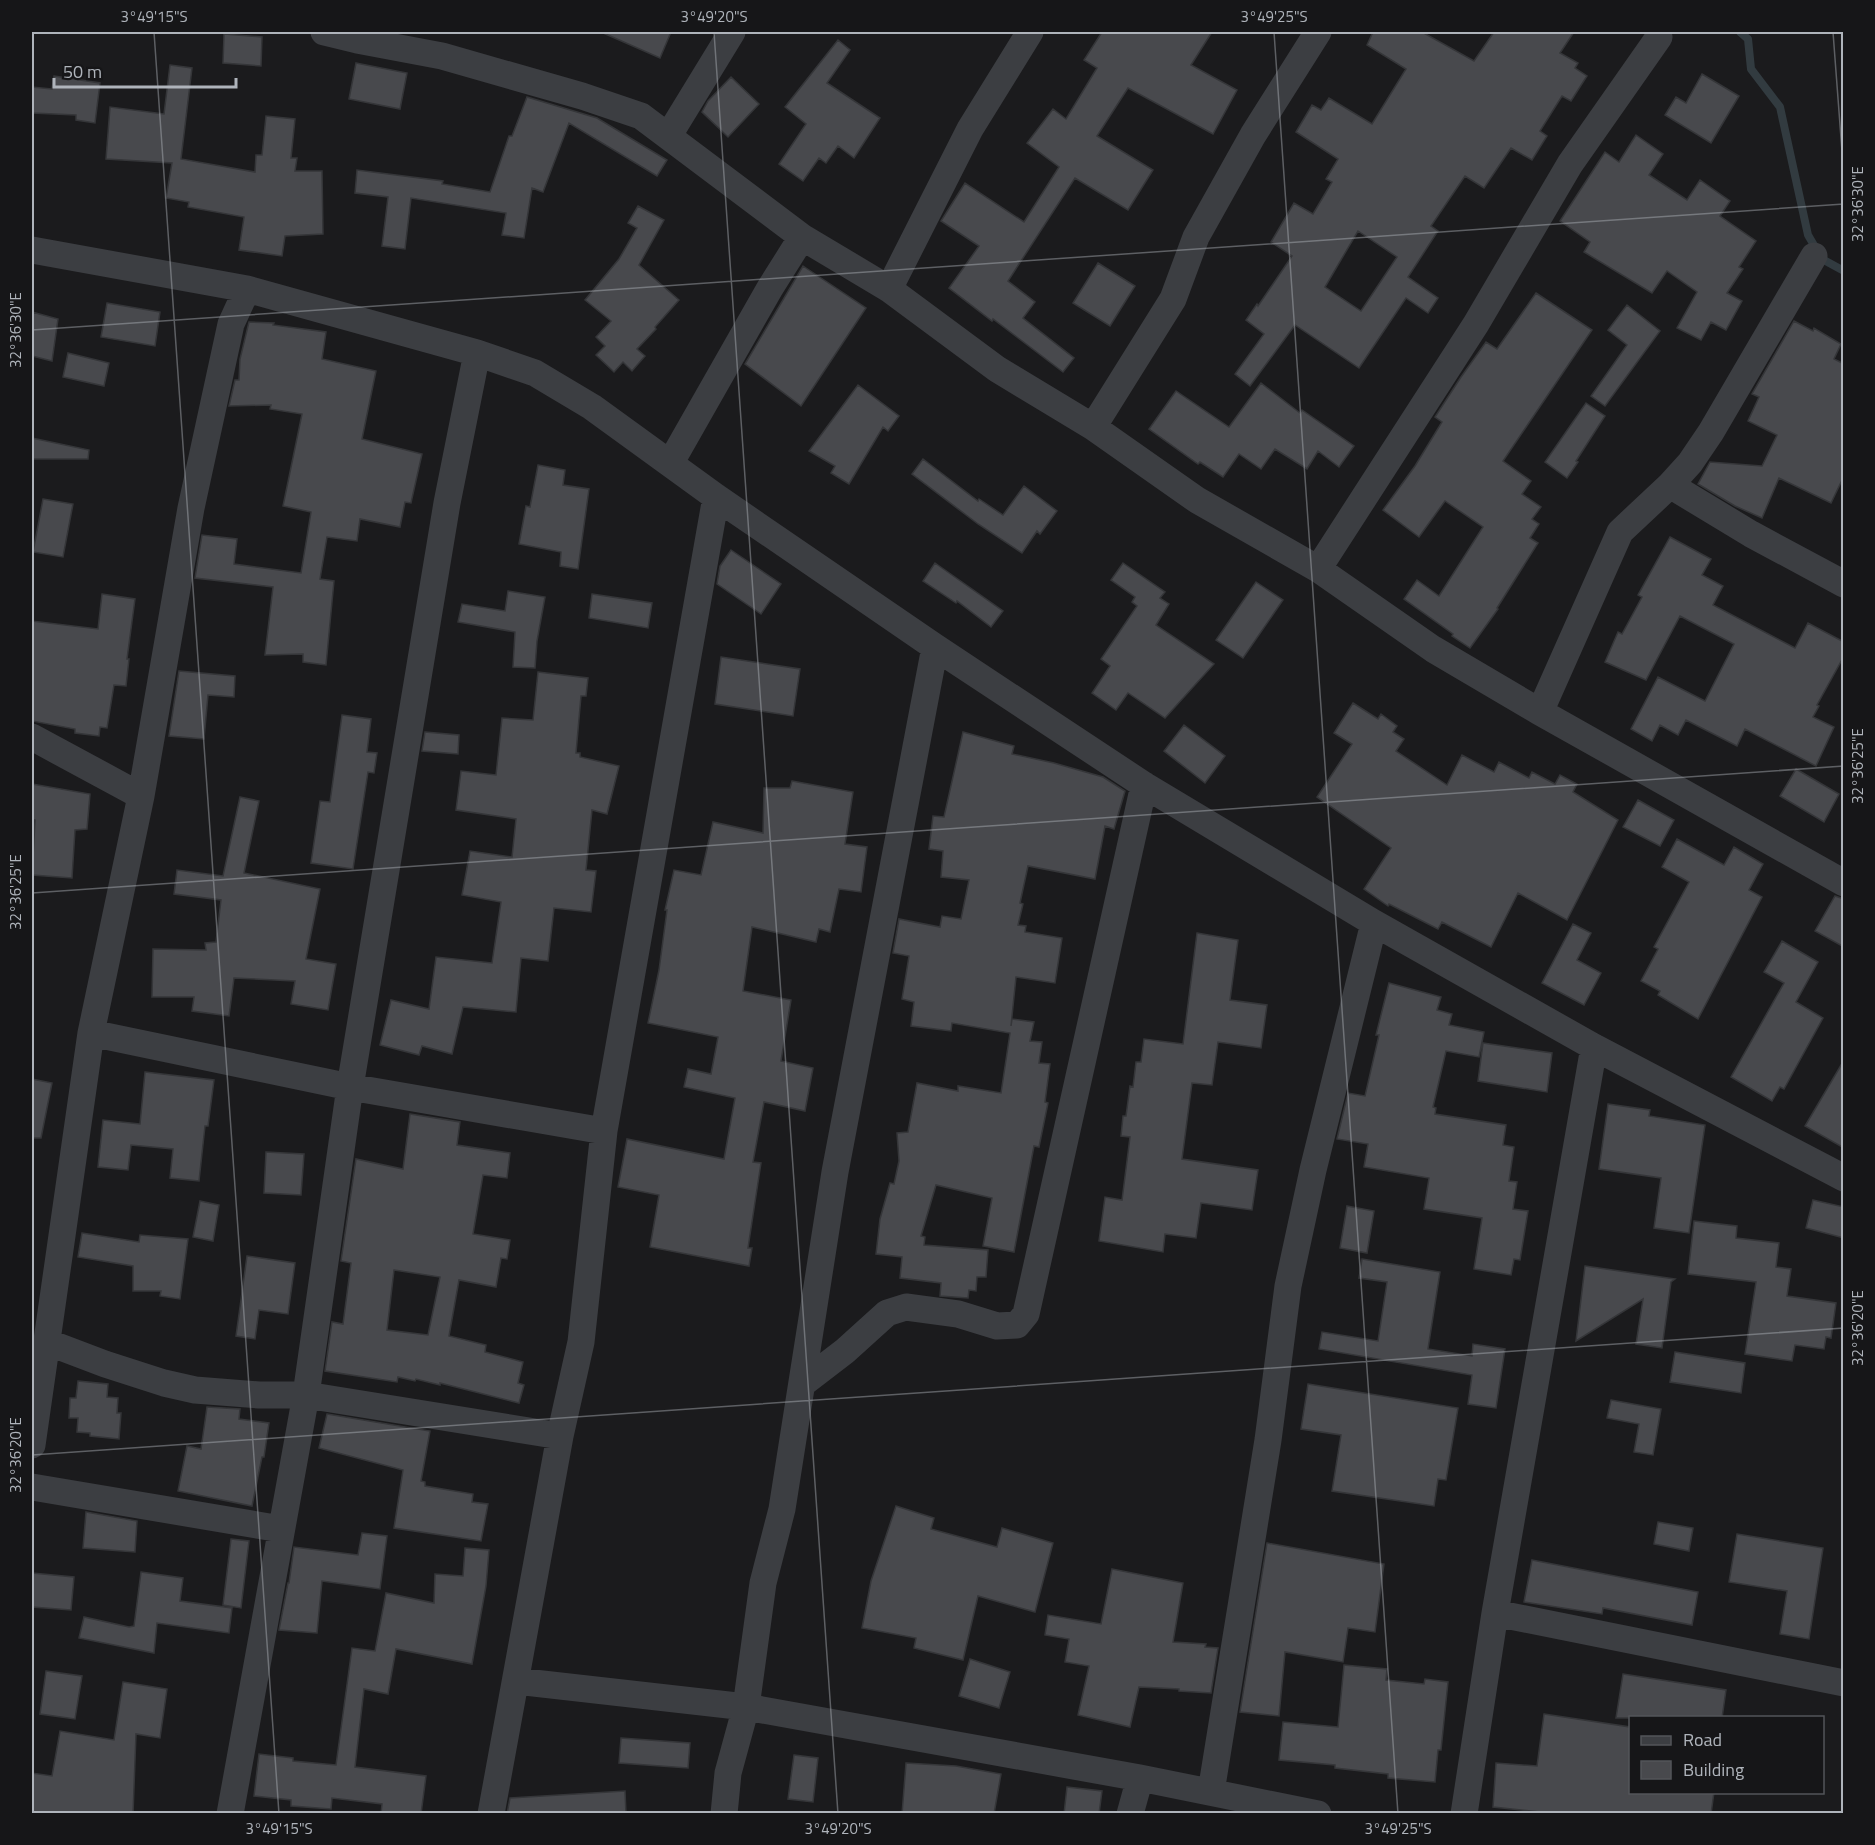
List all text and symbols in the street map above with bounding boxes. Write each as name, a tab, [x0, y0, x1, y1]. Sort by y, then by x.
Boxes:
text: 3°49'15"S	[120, 5, 188, 28]
text: 3°49'20"S	[680, 5, 748, 28]
text: 3°49'25"S	[1240, 5, 1308, 28]
scale bar	[54, 51, 236, 89]
text: 50 m	[63, 58, 102, 85]
text: 32°36'30"E	[1846, 166, 1869, 242]
text: 32°36'30"E	[4, 292, 27, 368]
text: 32°36'25"E	[1846, 728, 1869, 804]
text: 32°36'25"E	[4, 854, 27, 930]
text: 32°36'20"E	[1846, 1290, 1869, 1366]
text: 32°36'20"E	[4, 1417, 27, 1493]
legend	[1629, 1716, 1824, 1794]
text: Road	[1683, 1726, 1722, 1753]
text: Building	[1683, 1756, 1744, 1783]
text: 3°49'15"S	[245, 1817, 313, 1840]
text: 3°49'20"S	[804, 1817, 872, 1840]
text: 3°49'25"S	[1364, 1817, 1432, 1840]

